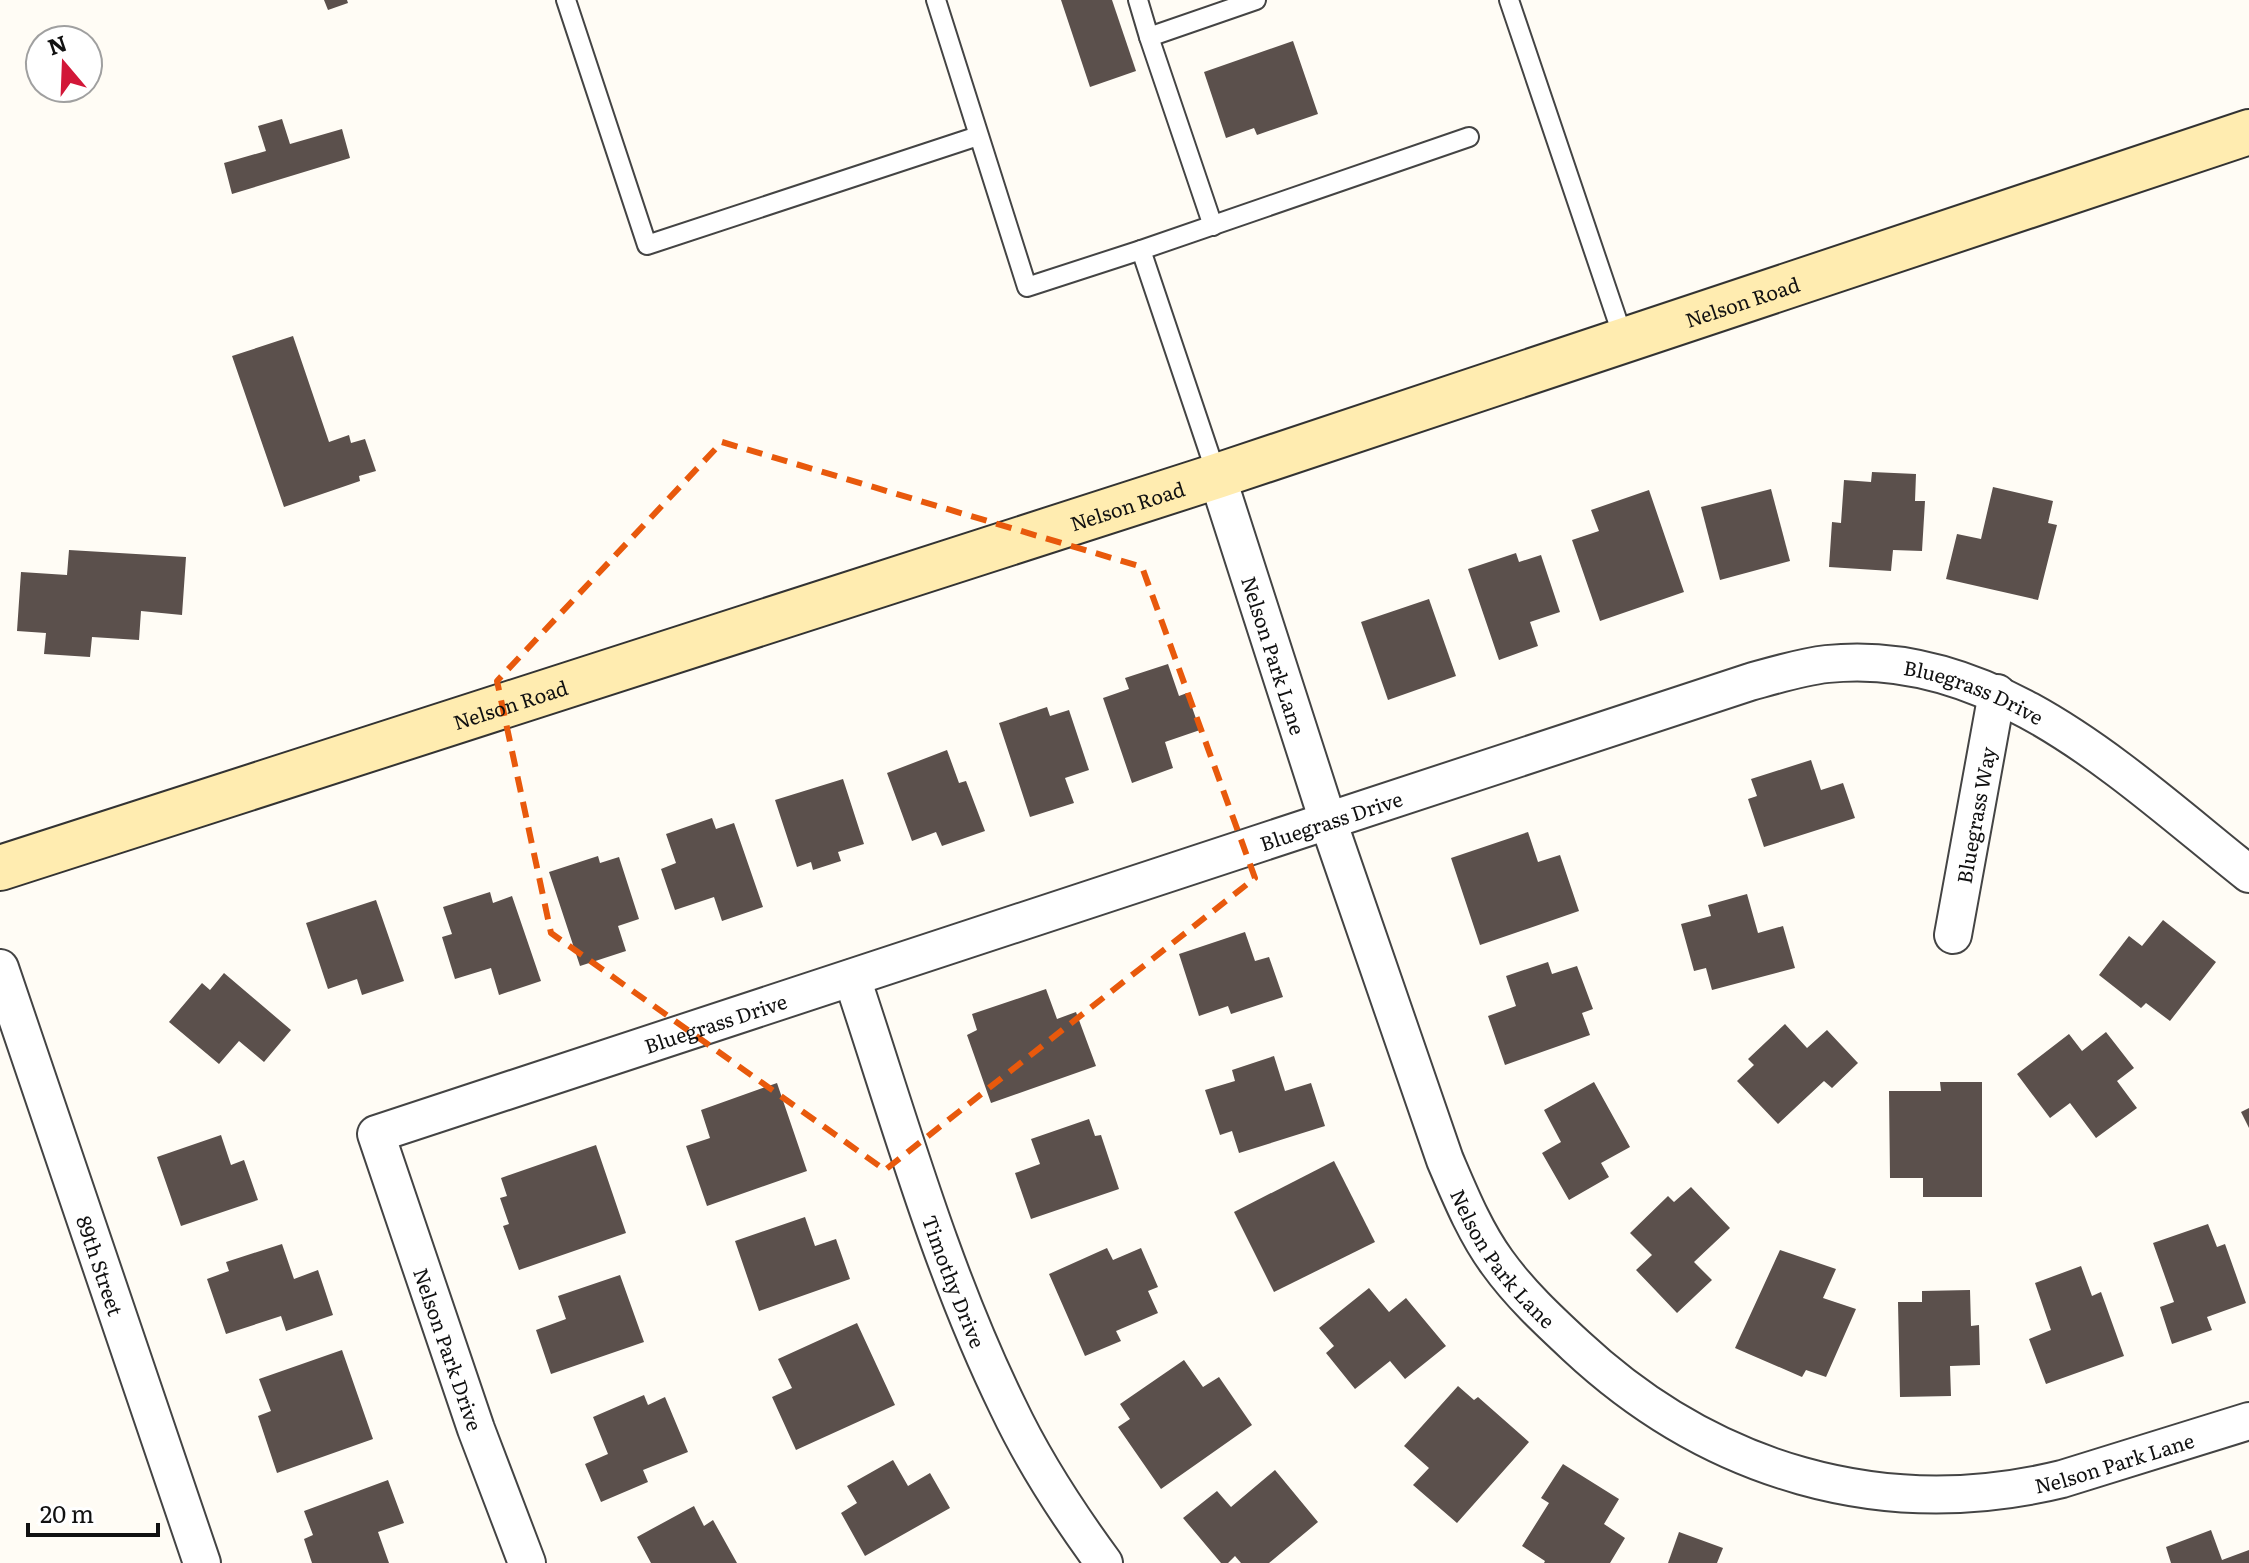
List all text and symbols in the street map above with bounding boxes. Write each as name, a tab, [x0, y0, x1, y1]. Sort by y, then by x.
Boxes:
north arrow	[24, 24, 104, 104]
text: N	[43, 25, 71, 62]
street label: Nelson Road	[1681, 268, 1803, 334]
street label: Nelson Road	[1066, 472, 1188, 537]
street label: Nelson Park Lane	[1235, 572, 1314, 738]
street label: Bluegrass Drive	[1901, 651, 2050, 731]
street label: Nelson Road	[449, 671, 571, 736]
street label: Bluegrass Way	[1948, 744, 2002, 886]
street label: Bluegrass Drive	[1256, 782, 1406, 857]
street label: Bluegrass Drive	[640, 985, 791, 1060]
street label: Nelson Park Lane	[1444, 1184, 1563, 1334]
street label: Timothy Drive	[916, 1210, 994, 1352]
street label: 89th Street	[70, 1211, 132, 1319]
street label: Nelson Park Drive	[407, 1263, 491, 1435]
street label: Nelson Park Lane	[2032, 1424, 2198, 1500]
scale bar	[28, 1487, 158, 1537]
text: 20 m	[40, 1495, 94, 1530]

